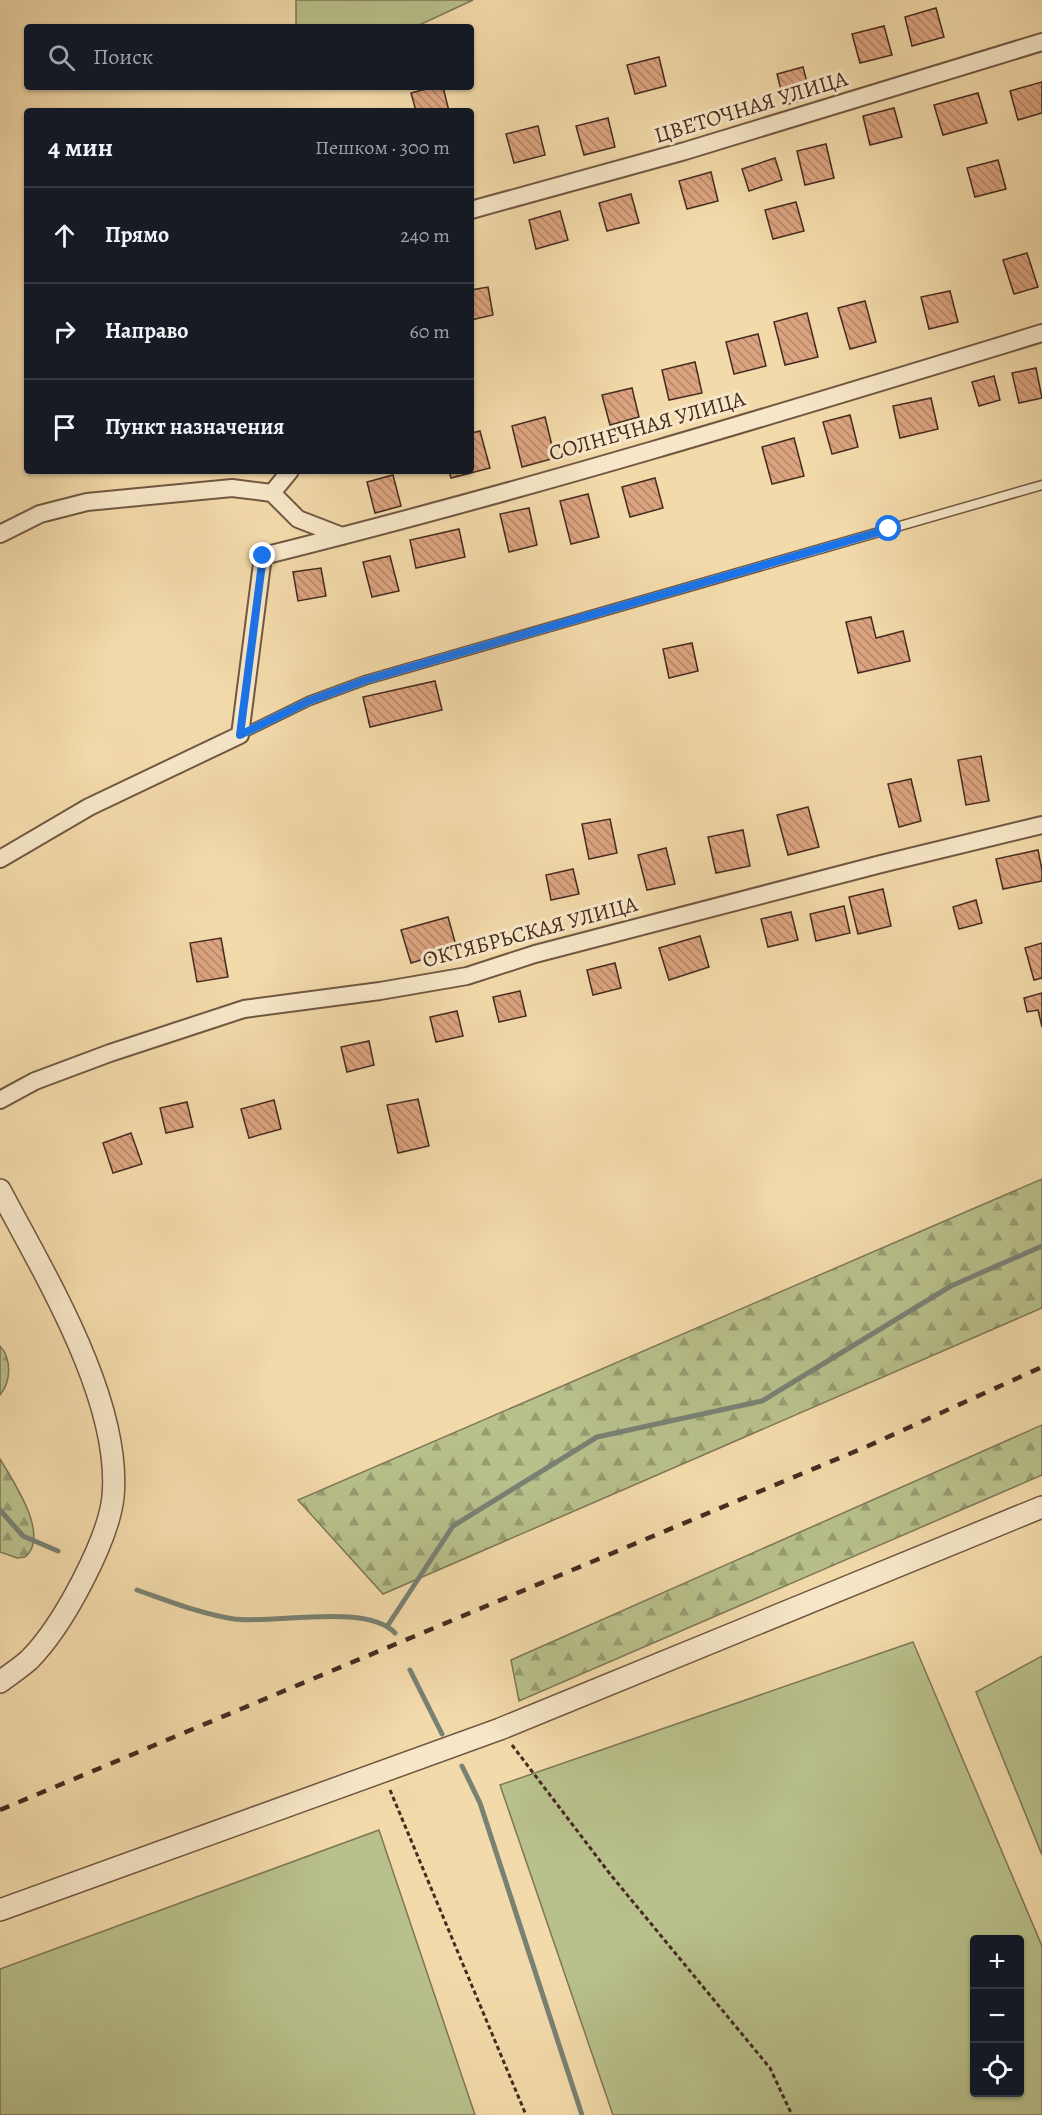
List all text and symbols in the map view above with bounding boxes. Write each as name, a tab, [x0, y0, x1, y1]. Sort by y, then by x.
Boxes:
search box	[24, 24, 474, 90]
icon: search	[45, 41, 78, 74]
text: Поиск	[93, 42, 153, 72]
street label: ЦВЕТОЧНАЯ УЛИЦА	[651, 63, 852, 151]
text: 4 мин	[48, 130, 113, 165]
text: Пешком · 300 m	[315, 134, 450, 161]
icon: ahead	[48, 219, 81, 252]
text: Прямо	[105, 220, 169, 250]
text: 240 m	[400, 222, 450, 249]
icon: right	[48, 315, 81, 348]
text: Направо	[105, 316, 188, 346]
text: 60 m	[410, 318, 450, 345]
street label: СОЛНЕЧНАЯ УЛИЦА	[546, 383, 750, 468]
icon: arrive	[48, 411, 81, 444]
text: Пункт назначения	[105, 412, 284, 442]
route start	[875, 515, 901, 541]
route end	[249, 542, 275, 568]
street label: ОКТЯБРЬСКАЯ УЛИЦА	[419, 889, 642, 975]
map controls	[970, 1935, 1024, 2097]
button: +	[970, 1935, 1024, 1989]
button: −	[970, 1989, 1024, 2043]
button: locate	[970, 2043, 1024, 2097]

